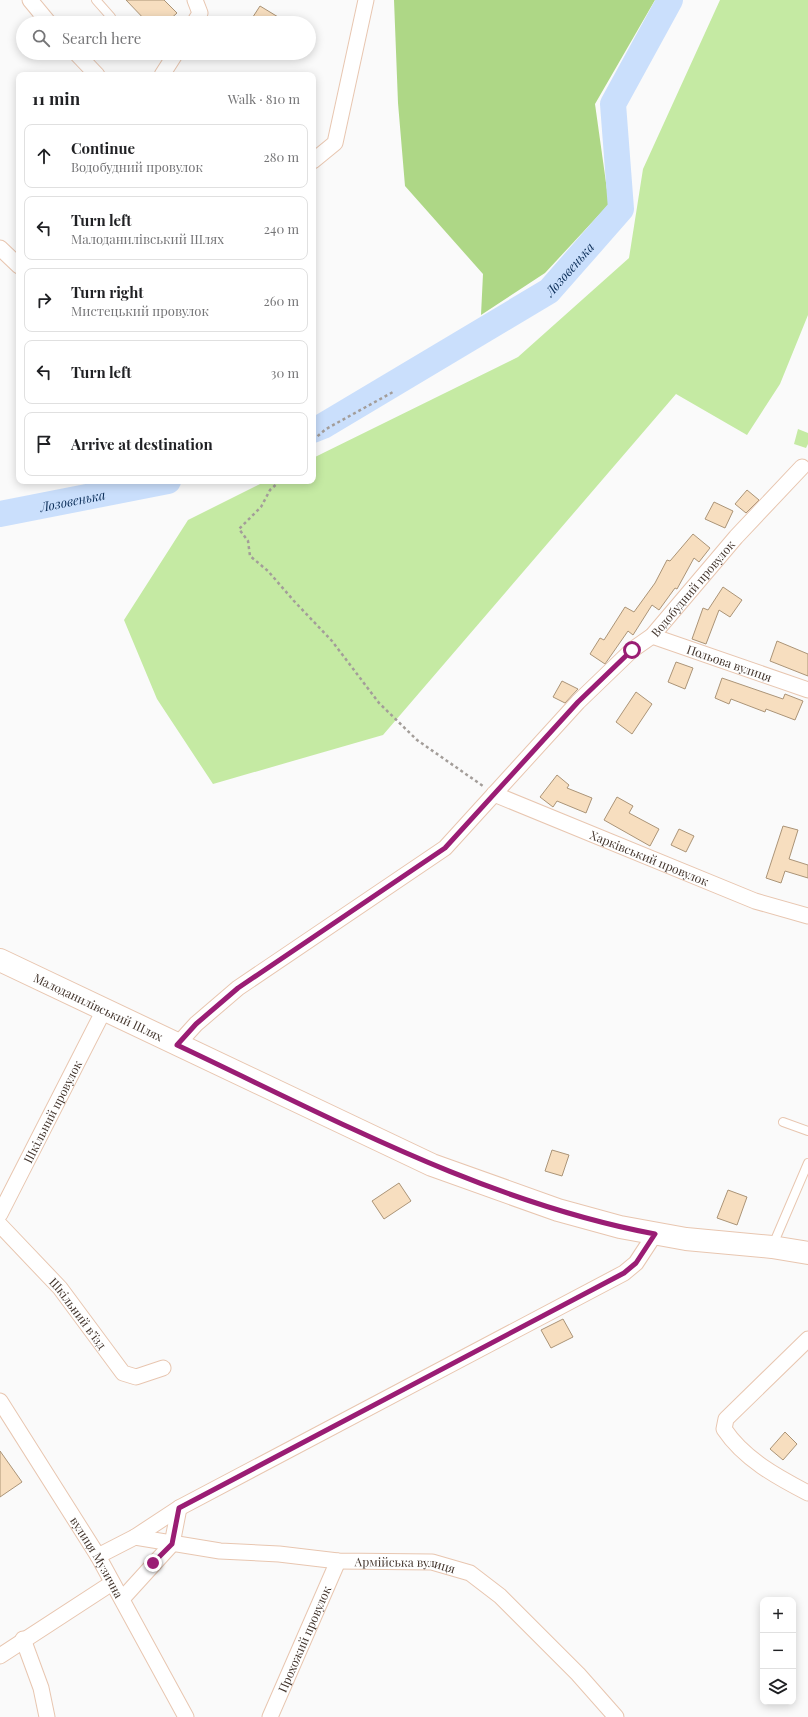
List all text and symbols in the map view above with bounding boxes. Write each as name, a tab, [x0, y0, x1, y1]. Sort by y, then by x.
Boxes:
search box	[16, 16, 316, 60]
icon: search	[30, 27, 52, 49]
text: Search here	[62, 28, 141, 48]
text: 11 min	[32, 87, 80, 109]
text: Walk · 810 m	[228, 90, 300, 107]
text: Continue	[71, 138, 135, 158]
icon: ahead	[33, 145, 55, 167]
text: 280 m	[263, 148, 299, 165]
text: Водобудний провулок	[71, 158, 203, 175]
text: Turn left	[71, 210, 132, 230]
icon: left	[33, 217, 55, 239]
text: 240 m	[264, 220, 299, 237]
text: Малоданилівський Шлях	[71, 230, 224, 247]
water label: Лозовенька	[540, 238, 597, 300]
text: Turn right	[71, 282, 144, 302]
icon: right	[33, 289, 55, 311]
text: 260 m	[263, 292, 299, 309]
text: Мистецький провулок	[71, 302, 209, 319]
icon: left	[33, 361, 55, 383]
text: Turn left	[71, 362, 132, 382]
text: 30 m	[271, 364, 299, 381]
icon: arrive	[33, 433, 55, 455]
text: Arrive at destination	[71, 434, 213, 454]
water label: Лозовенька	[37, 485, 107, 515]
street label: Водобудний провулок	[647, 537, 738, 640]
route start	[623, 641, 641, 659]
street label: Польова вулиця	[685, 641, 775, 685]
street label: Харківський провулок	[588, 826, 711, 889]
street label: Малоданилівський Шлях	[31, 969, 167, 1045]
street label: Шкільний провулок	[19, 1057, 85, 1166]
street label: Шкільний в’їзд	[46, 1274, 111, 1353]
street label: вулиця Музична	[67, 1513, 127, 1601]
street label: Армійська вулиця	[354, 1553, 458, 1577]
route end	[144, 1554, 162, 1572]
street label: Прохожий провулок	[274, 1583, 334, 1695]
map controls	[760, 1597, 796, 1705]
button: +	[760, 1597, 796, 1633]
button: −	[760, 1633, 796, 1669]
button: layers	[760, 1669, 796, 1705]

